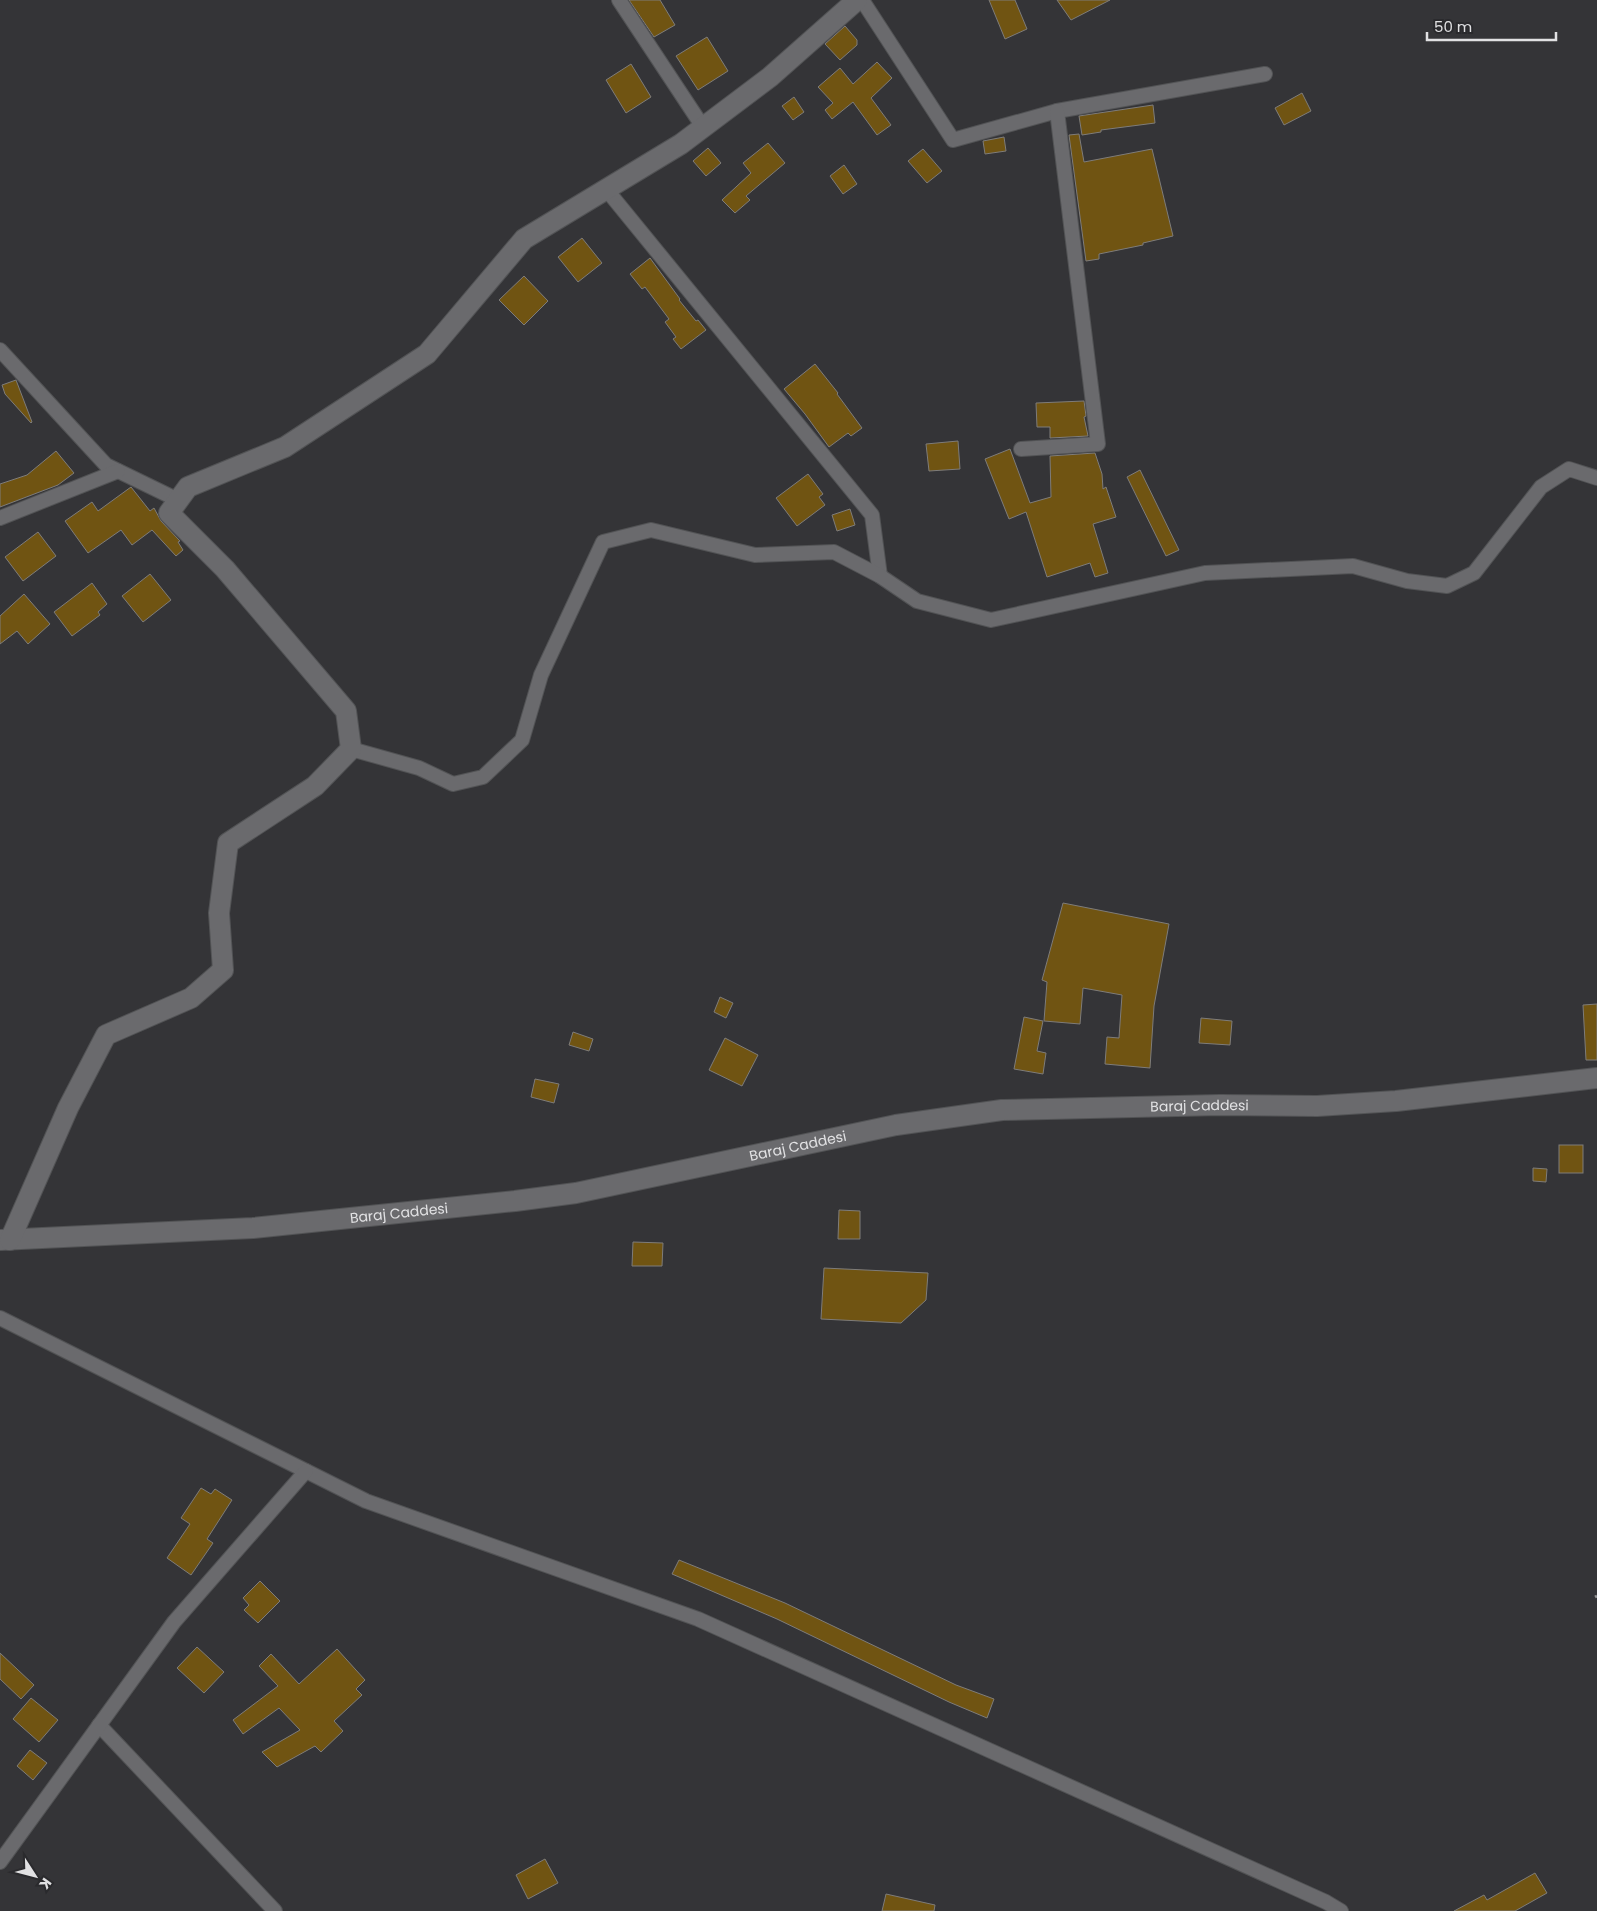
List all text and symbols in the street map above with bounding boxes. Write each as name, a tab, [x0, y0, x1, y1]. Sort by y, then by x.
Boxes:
scale bar	[1427, 10, 1556, 42]
text: 50 m	[1434, 16, 1472, 37]
street label: Baraj Caddesi	[1150, 1095, 1249, 1117]
street label: Baraj Caddesi	[748, 1126, 848, 1166]
street label: Baraj Caddesi	[349, 1198, 449, 1228]
north arrow	[10, 1851, 60, 1901]
text: K	[34, 1874, 56, 1894]

